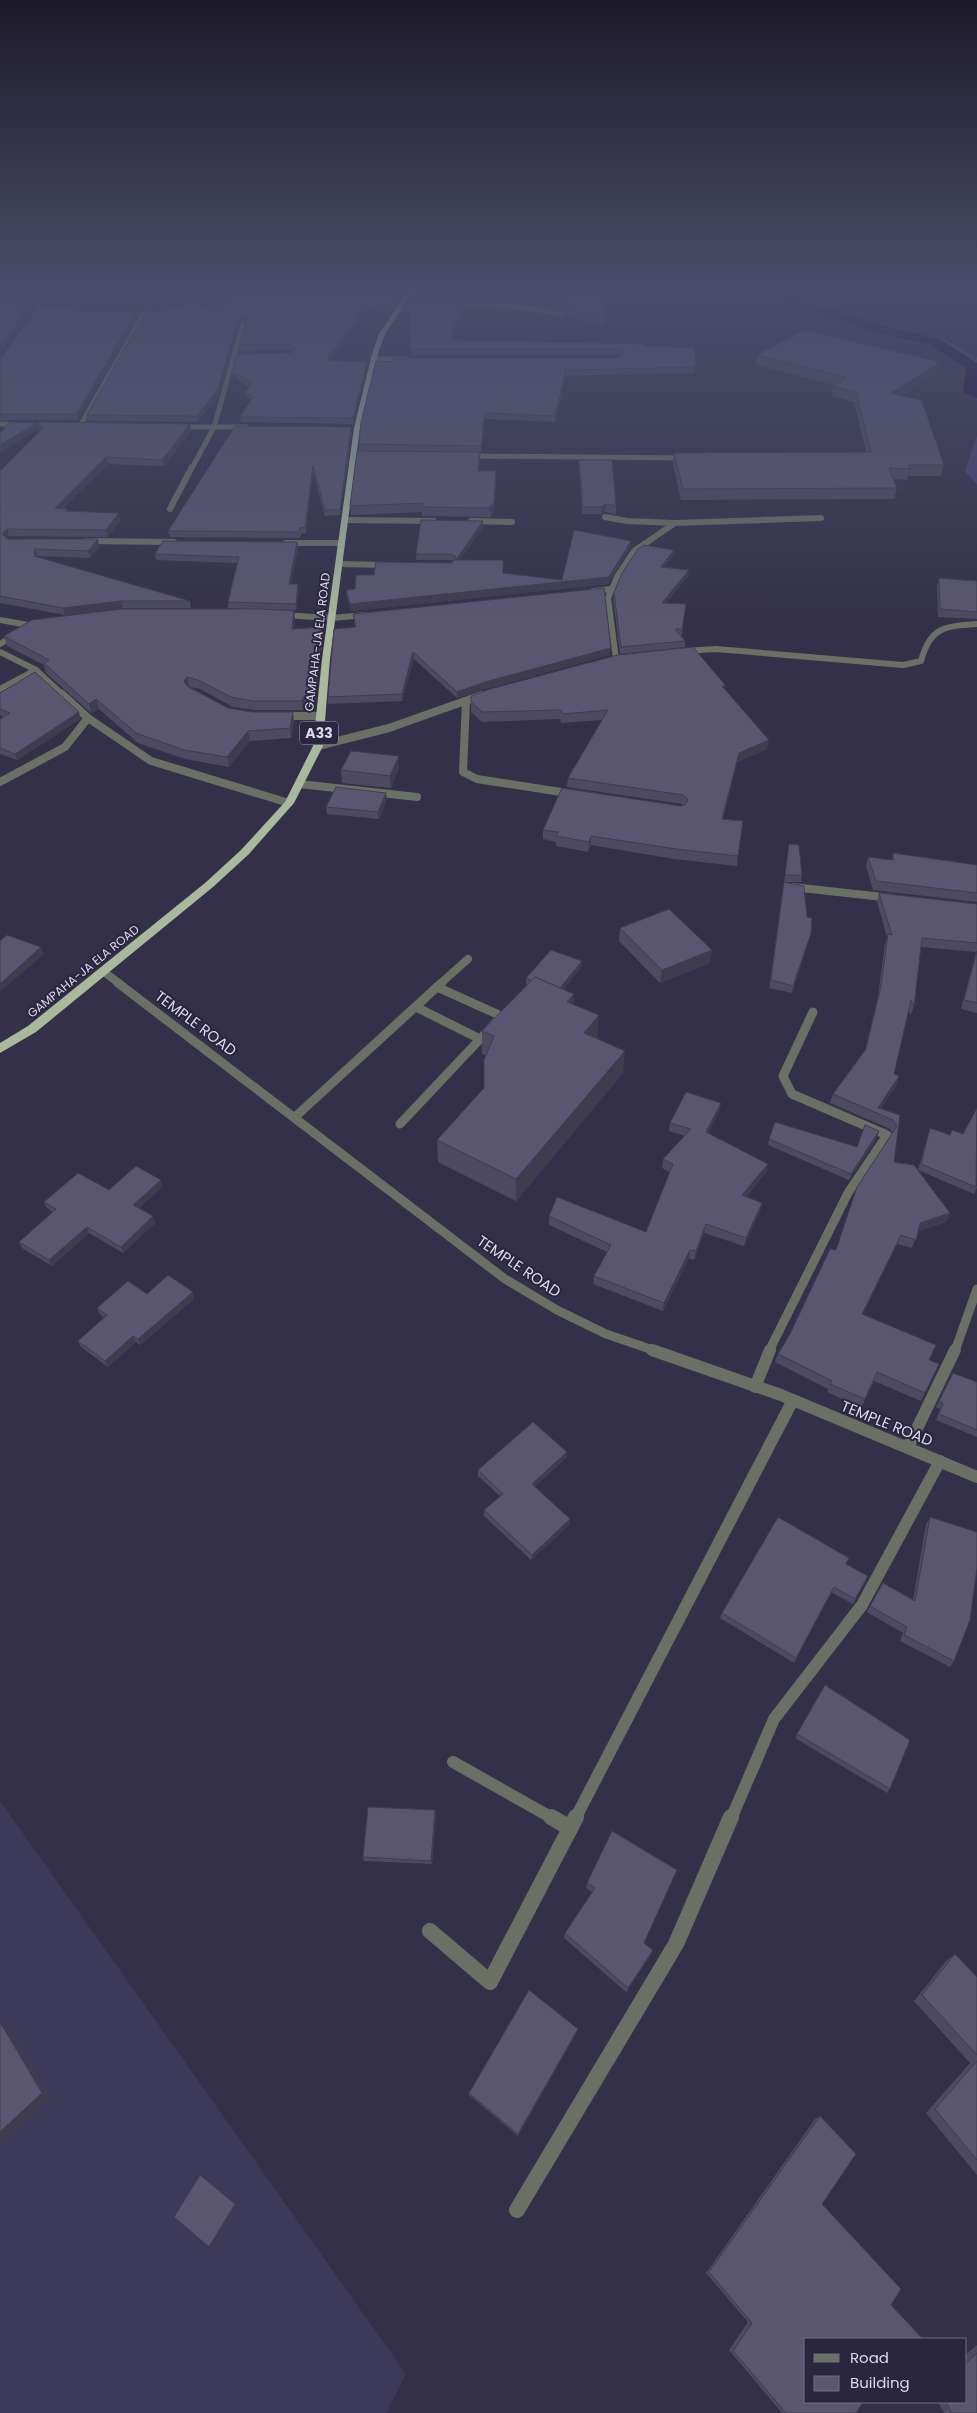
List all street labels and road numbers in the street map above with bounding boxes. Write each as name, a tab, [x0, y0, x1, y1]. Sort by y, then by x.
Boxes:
street label: GAMPAHA-JA ELA ROAD	[300, 572, 334, 712]
road number: A33	[300, 721, 338, 744]
street label: GAMPAHA-JA ELA ROAD	[23, 921, 143, 1021]
street label: TEMPLE ROAD	[151, 985, 241, 1061]
street label: TEMPLE ROAD	[473, 1230, 565, 1302]
street label: TEMPLE ROAD	[838, 1395, 936, 1451]

